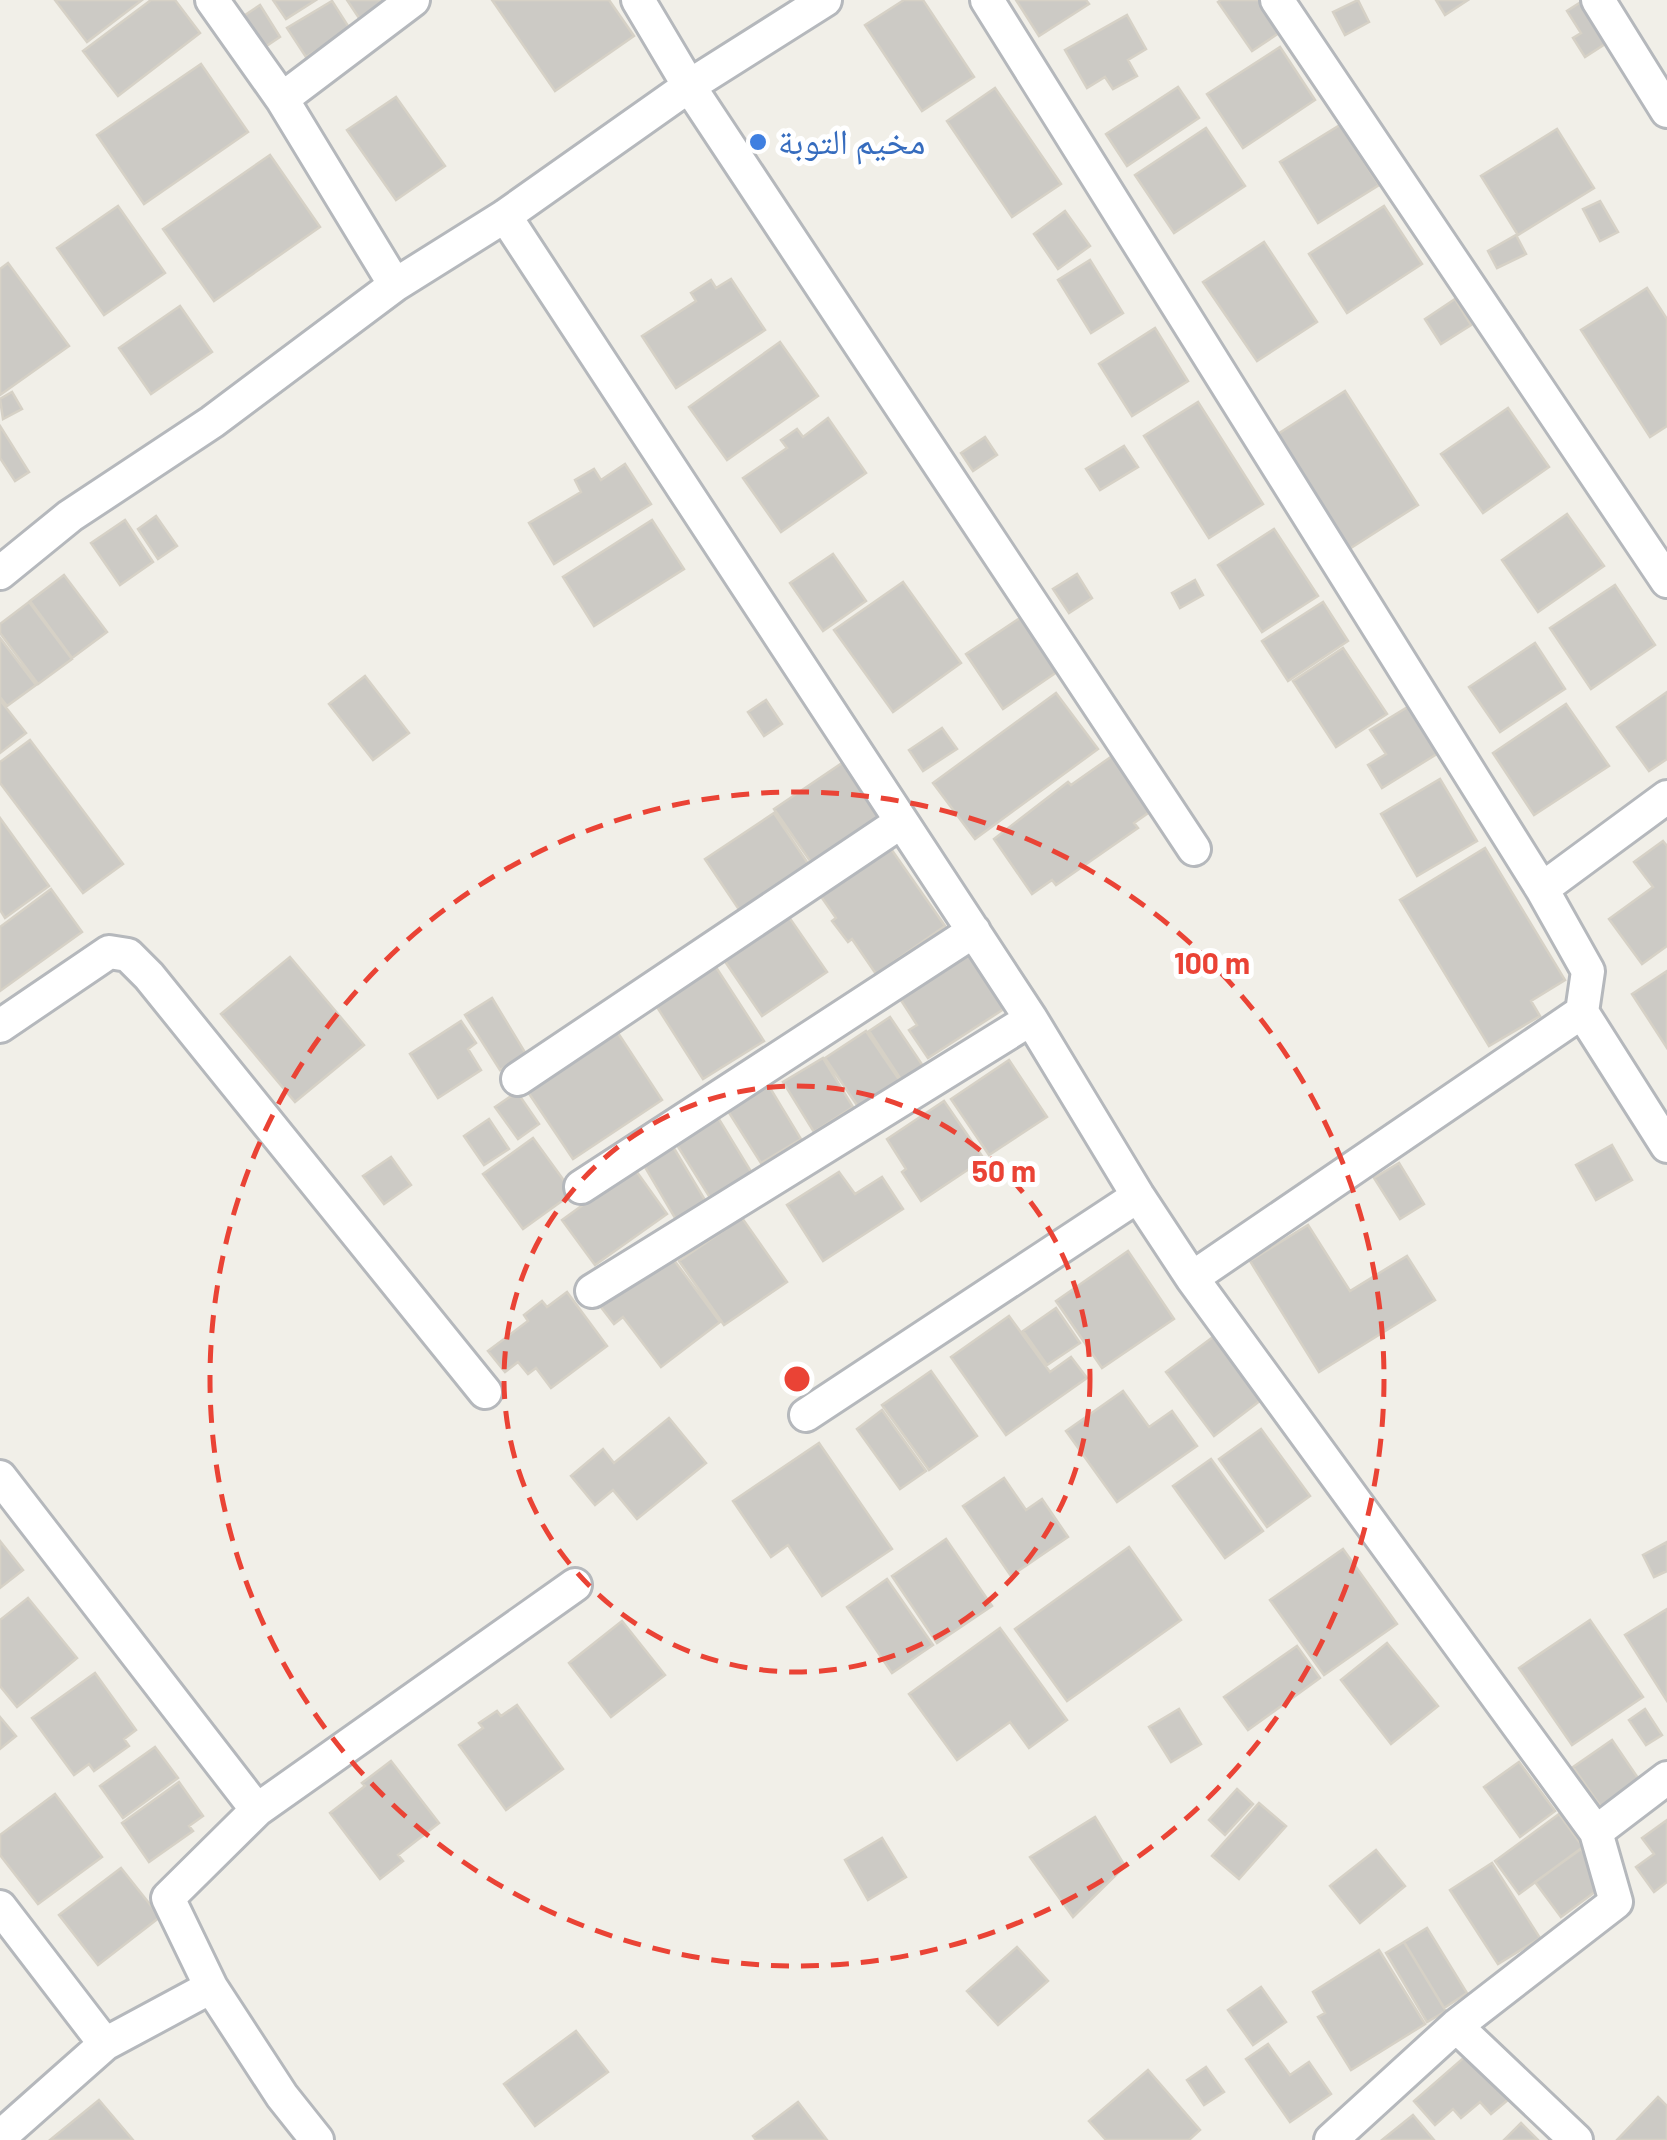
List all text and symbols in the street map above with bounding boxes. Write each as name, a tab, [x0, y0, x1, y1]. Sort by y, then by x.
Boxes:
place label: مخيم التوبة	[778, 119, 926, 165]
marker: مخيم التوبة	[747, 131, 769, 153]
text: 100 m	[1174, 944, 1250, 980]
text: 50 m	[972, 1152, 1036, 1188]
centre of rings	[779, 1361, 815, 1397]

